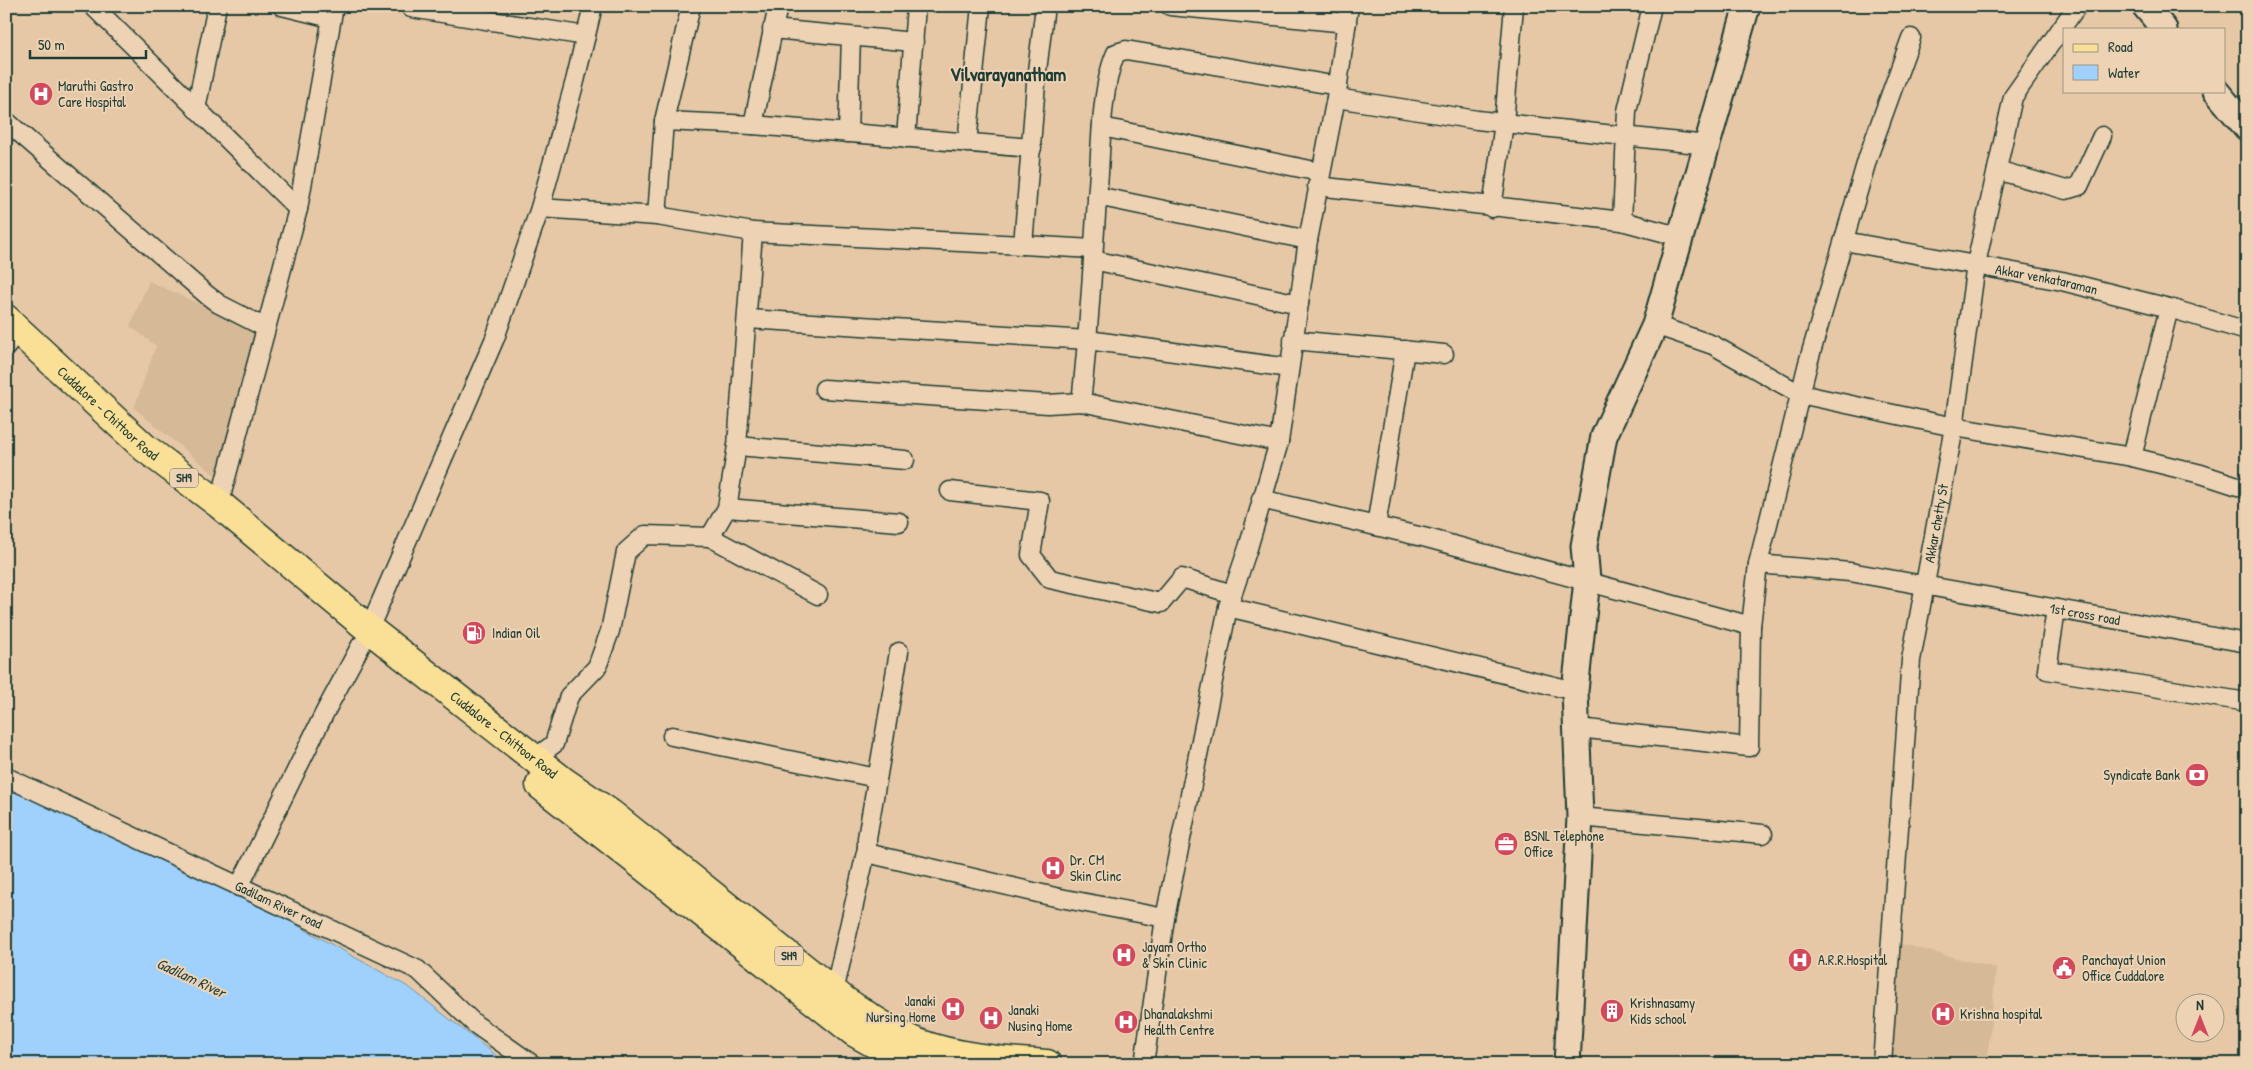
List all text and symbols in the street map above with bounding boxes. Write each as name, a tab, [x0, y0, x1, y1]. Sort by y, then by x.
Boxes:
scale bar	[30, 28, 146, 60]
legend	[2063, 28, 2226, 92]
text: 50 m	[38, 34, 65, 55]
text: Road	[2108, 36, 2133, 57]
district label: Vilvarayanatham	[950, 61, 1066, 88]
text: Water	[2108, 62, 2140, 83]
place label: Maruthi Gastro Care Hospital	[58, 76, 134, 112]
hospital icon: Maruthi Gastro Care Hospital	[28, 81, 54, 107]
street label: Akkar venkataraman	[1994, 259, 2100, 299]
street label: Cuddalore - Chittoor Road	[54, 361, 164, 465]
road number: SH9	[170, 468, 198, 488]
street label: Akkar chetty St	[1919, 482, 1952, 564]
street label: 1st cross road	[2048, 598, 2122, 629]
fuel station icon: Indian Oil	[461, 620, 487, 646]
place label: Indian Oil	[492, 623, 540, 642]
street label: Cuddalore - Chittoor Road	[447, 686, 562, 783]
bank icon: Syndicate Bank	[2184, 762, 2210, 788]
place label: Syndicate Bank	[2103, 765, 2180, 785]
place label: BSNL Telephone Office	[1524, 826, 1605, 861]
office icon: BSNL Telephone Office	[1493, 831, 1519, 857]
place label: Dr. CM Skin Clinc	[1070, 850, 1122, 885]
hospital icon: Dr. CM Skin Clinc	[1040, 855, 1066, 881]
street label: Gadilam River road	[232, 876, 326, 933]
place label: Jayam Ortho & Skin Clinic	[1142, 937, 1208, 972]
hospital icon: Jayam Ortho & Skin Clinic	[1111, 942, 1137, 968]
road number: SH9	[775, 946, 803, 966]
hospital icon: A.R.R.Hospital	[1787, 947, 1813, 973]
place label: A.R.R.Hospital	[1818, 950, 1888, 970]
place label: Panchayat Union Office Cuddalore	[2082, 950, 2166, 985]
water label: Gadilam River	[153, 952, 231, 1004]
public building icon: Panchayat Union Office Cuddalore	[2051, 955, 2077, 981]
place label: Janaki Nursing Home	[866, 991, 936, 1027]
north arrow	[2176, 992, 2226, 1042]
place label: Krishnasamy Kids school	[1630, 993, 1695, 1028]
text: N	[2196, 995, 2204, 1014]
hospital icon: Janaki Nursing Home	[940, 996, 966, 1022]
building icon: Krishnasamy Kids school	[1599, 998, 1625, 1024]
place label: Janaki Nusing Home	[1008, 1000, 1073, 1036]
hospital icon: Krishna hospital	[1930, 1001, 1956, 1027]
place label: Dhanalakshmi Health Centre	[1144, 1004, 1215, 1039]
place label: Krishna hospital	[1960, 1004, 2042, 1024]
hospital icon: Janaki Nusing Home	[978, 1005, 1004, 1031]
hospital icon: Dhanalakshmi Health Centre	[1113, 1009, 1139, 1035]

